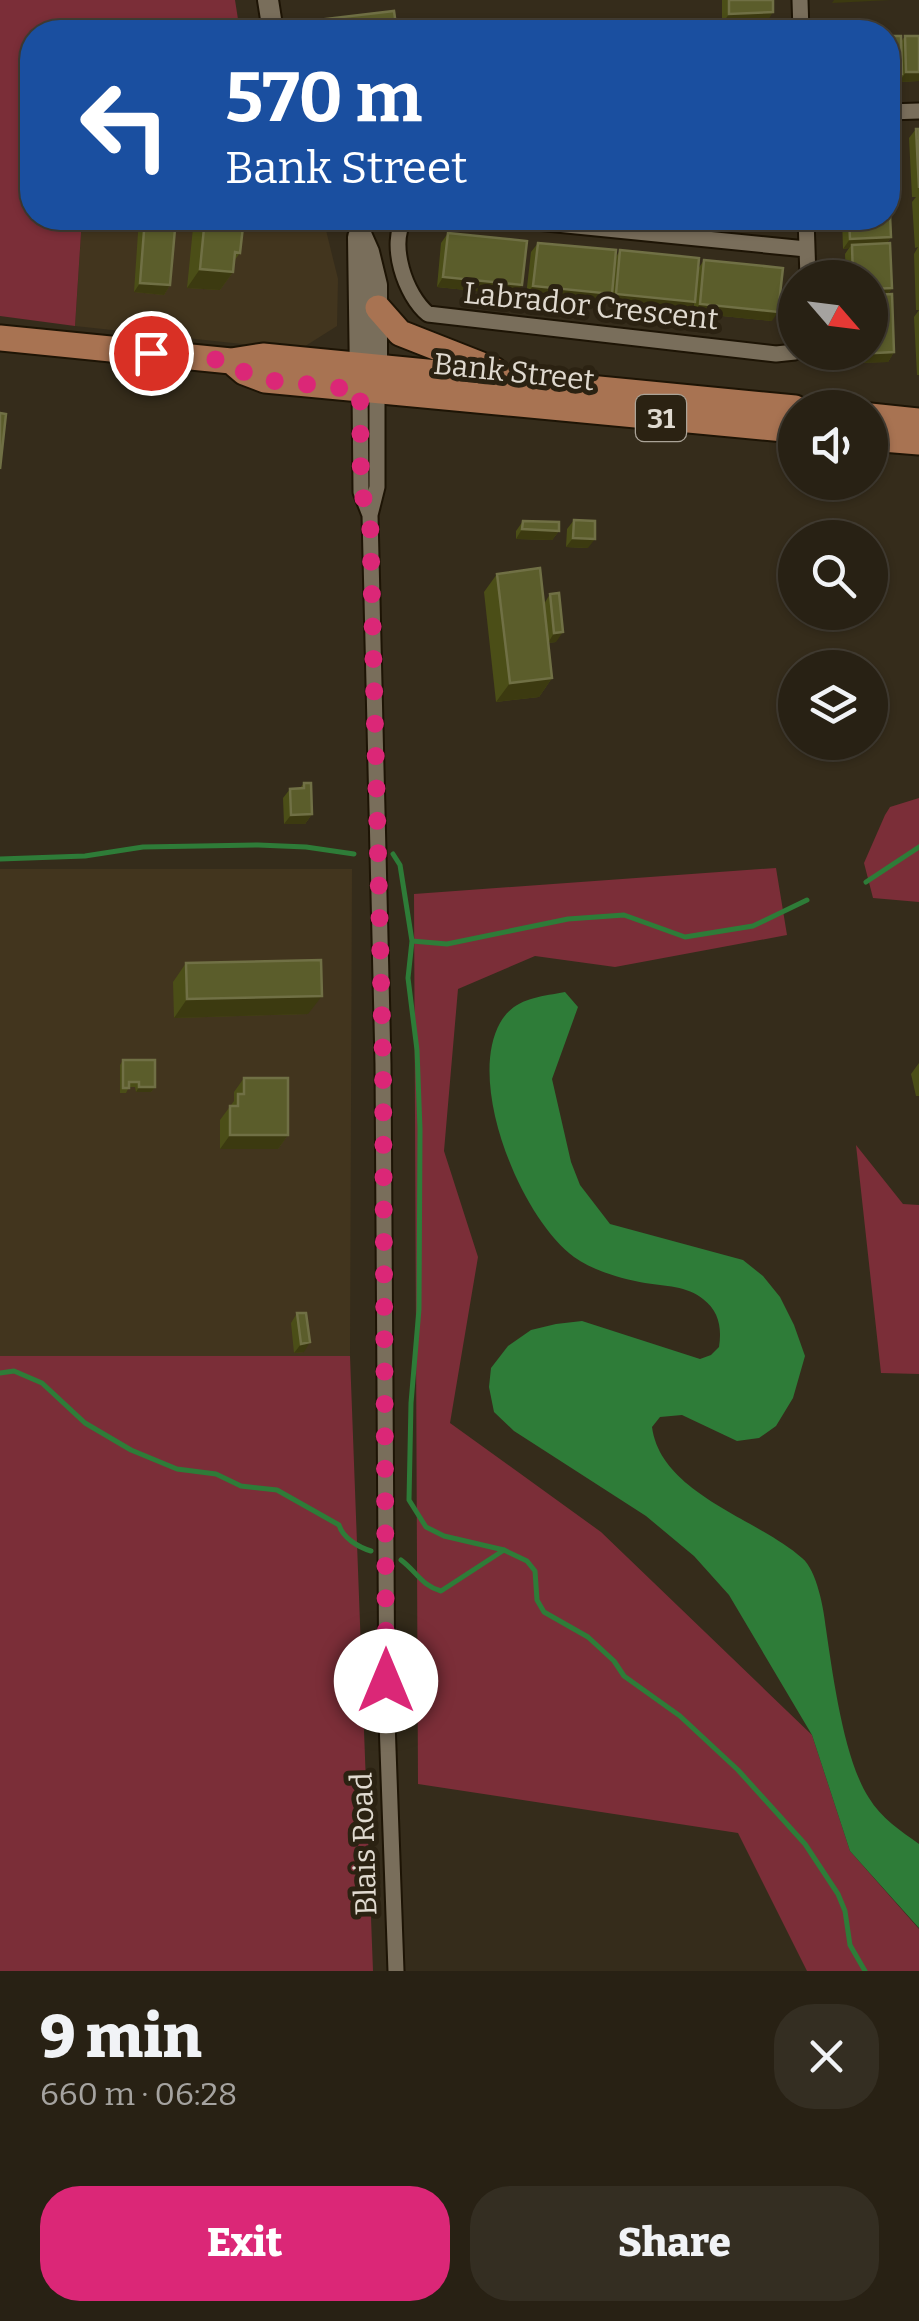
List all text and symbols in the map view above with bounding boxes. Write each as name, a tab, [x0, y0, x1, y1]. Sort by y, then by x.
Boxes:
text: 570 m	[225, 56, 422, 140]
icon: left	[60, 60, 190, 190]
text: Bank Street	[225, 141, 468, 195]
north arrow	[778, 260, 888, 370]
map controls	[778, 260, 888, 760]
street label: Labrador Crescent	[462, 275, 720, 337]
pin	[109, 311, 194, 396]
icon: arrive	[124, 326, 179, 381]
street label: Bank Street	[432, 346, 596, 398]
button: sound	[778, 390, 888, 500]
road number: 31	[636, 395, 686, 441]
button: search	[778, 520, 888, 630]
button: layers	[778, 650, 888, 760]
position arrow	[334, 1629, 438, 1733]
street label: Blais Road	[344, 1771, 384, 1916]
text: 9 min	[40, 2001, 202, 2073]
button: close	[774, 2004, 879, 2109]
text: 660 m · 06:28	[40, 2075, 237, 2113]
button: Exit	[40, 2186, 450, 2301]
button: Share	[470, 2186, 879, 2301]

